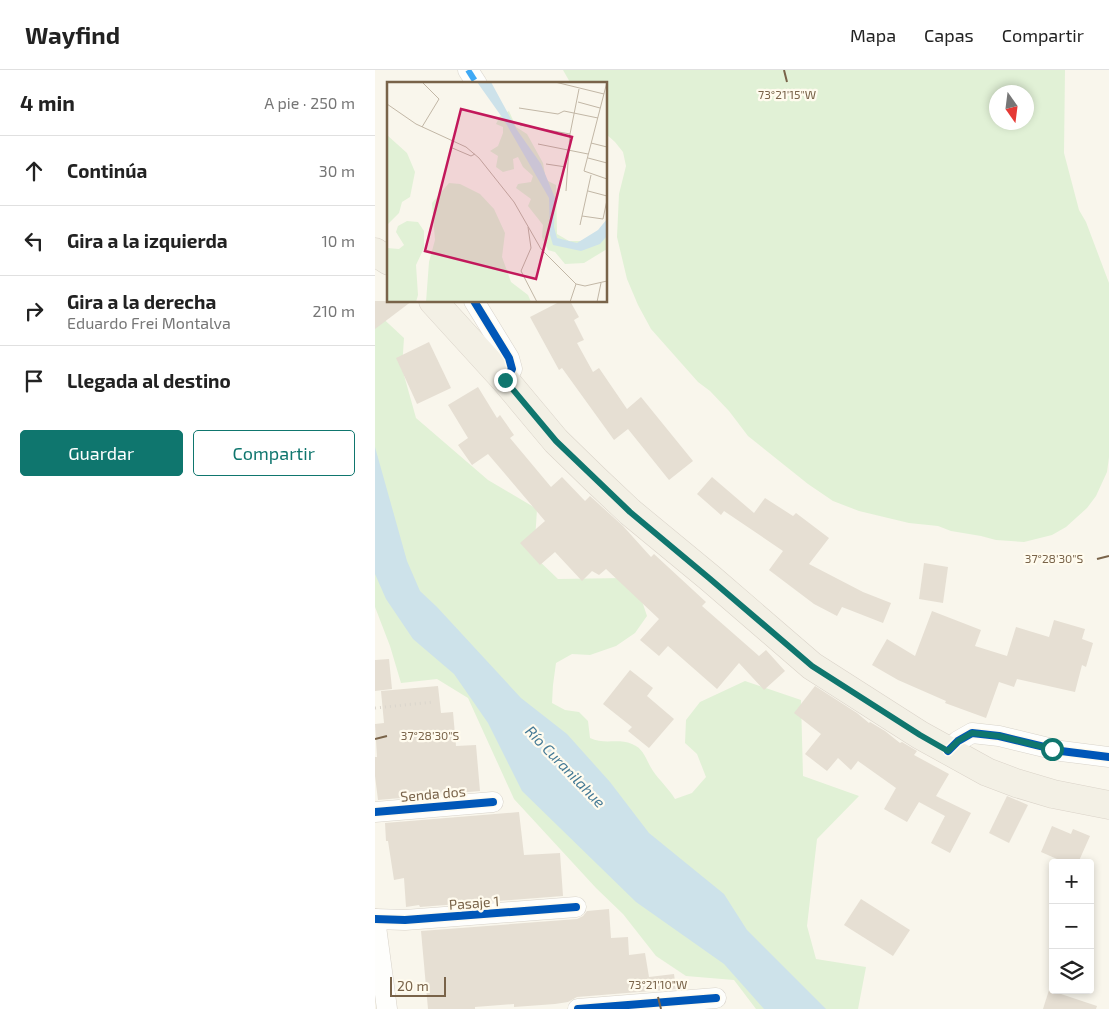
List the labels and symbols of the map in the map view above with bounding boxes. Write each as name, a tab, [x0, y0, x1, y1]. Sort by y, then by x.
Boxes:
inset map	[387, 82, 607, 302]
north arrow	[989, 85, 1034, 130]
text: 73°21'15"W	[758, 87, 816, 101]
route end	[494, 369, 517, 392]
text: 37°28'30"S	[1025, 551, 1084, 565]
water label: Río Curanilahue	[522, 722, 609, 811]
text: 37°28'30"S	[401, 728, 460, 742]
route start	[1041, 738, 1064, 761]
street label: Senda dos	[400, 782, 466, 805]
street label: Pasaje 1	[448, 892, 500, 913]
scale bar	[390, 974, 446, 997]
text: 73°21'10"W	[629, 977, 687, 991]

